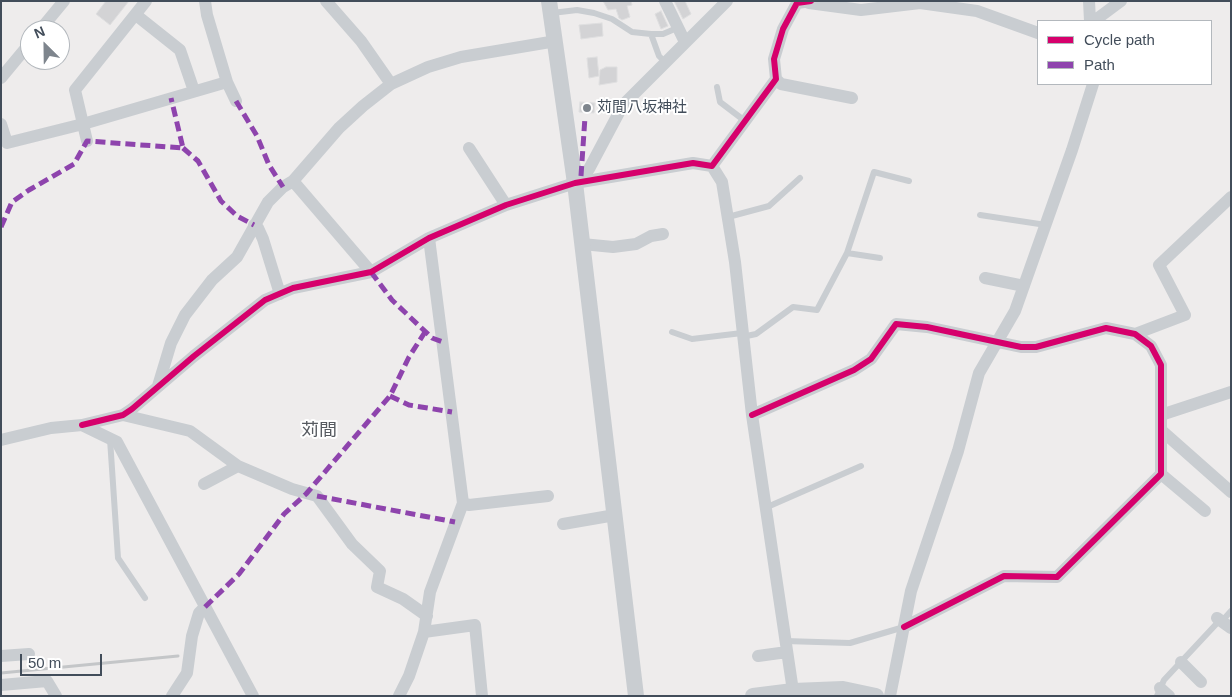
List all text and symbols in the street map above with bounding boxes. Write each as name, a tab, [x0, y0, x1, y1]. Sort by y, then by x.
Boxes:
north arrow	[20, 20, 70, 70]
legend	[1037, 20, 1212, 85]
text: N	[32, 23, 47, 41]
text: Cycle path	[1084, 31, 1155, 48]
text: Path	[1084, 56, 1115, 73]
place label: 苅間八坂神社	[597, 99, 687, 117]
marker: 苅間八坂神社	[581, 102, 593, 114]
district label: 苅間	[301, 420, 337, 442]
scale bar	[22, 644, 105, 676]
text: 50 m	[28, 654, 61, 671]

